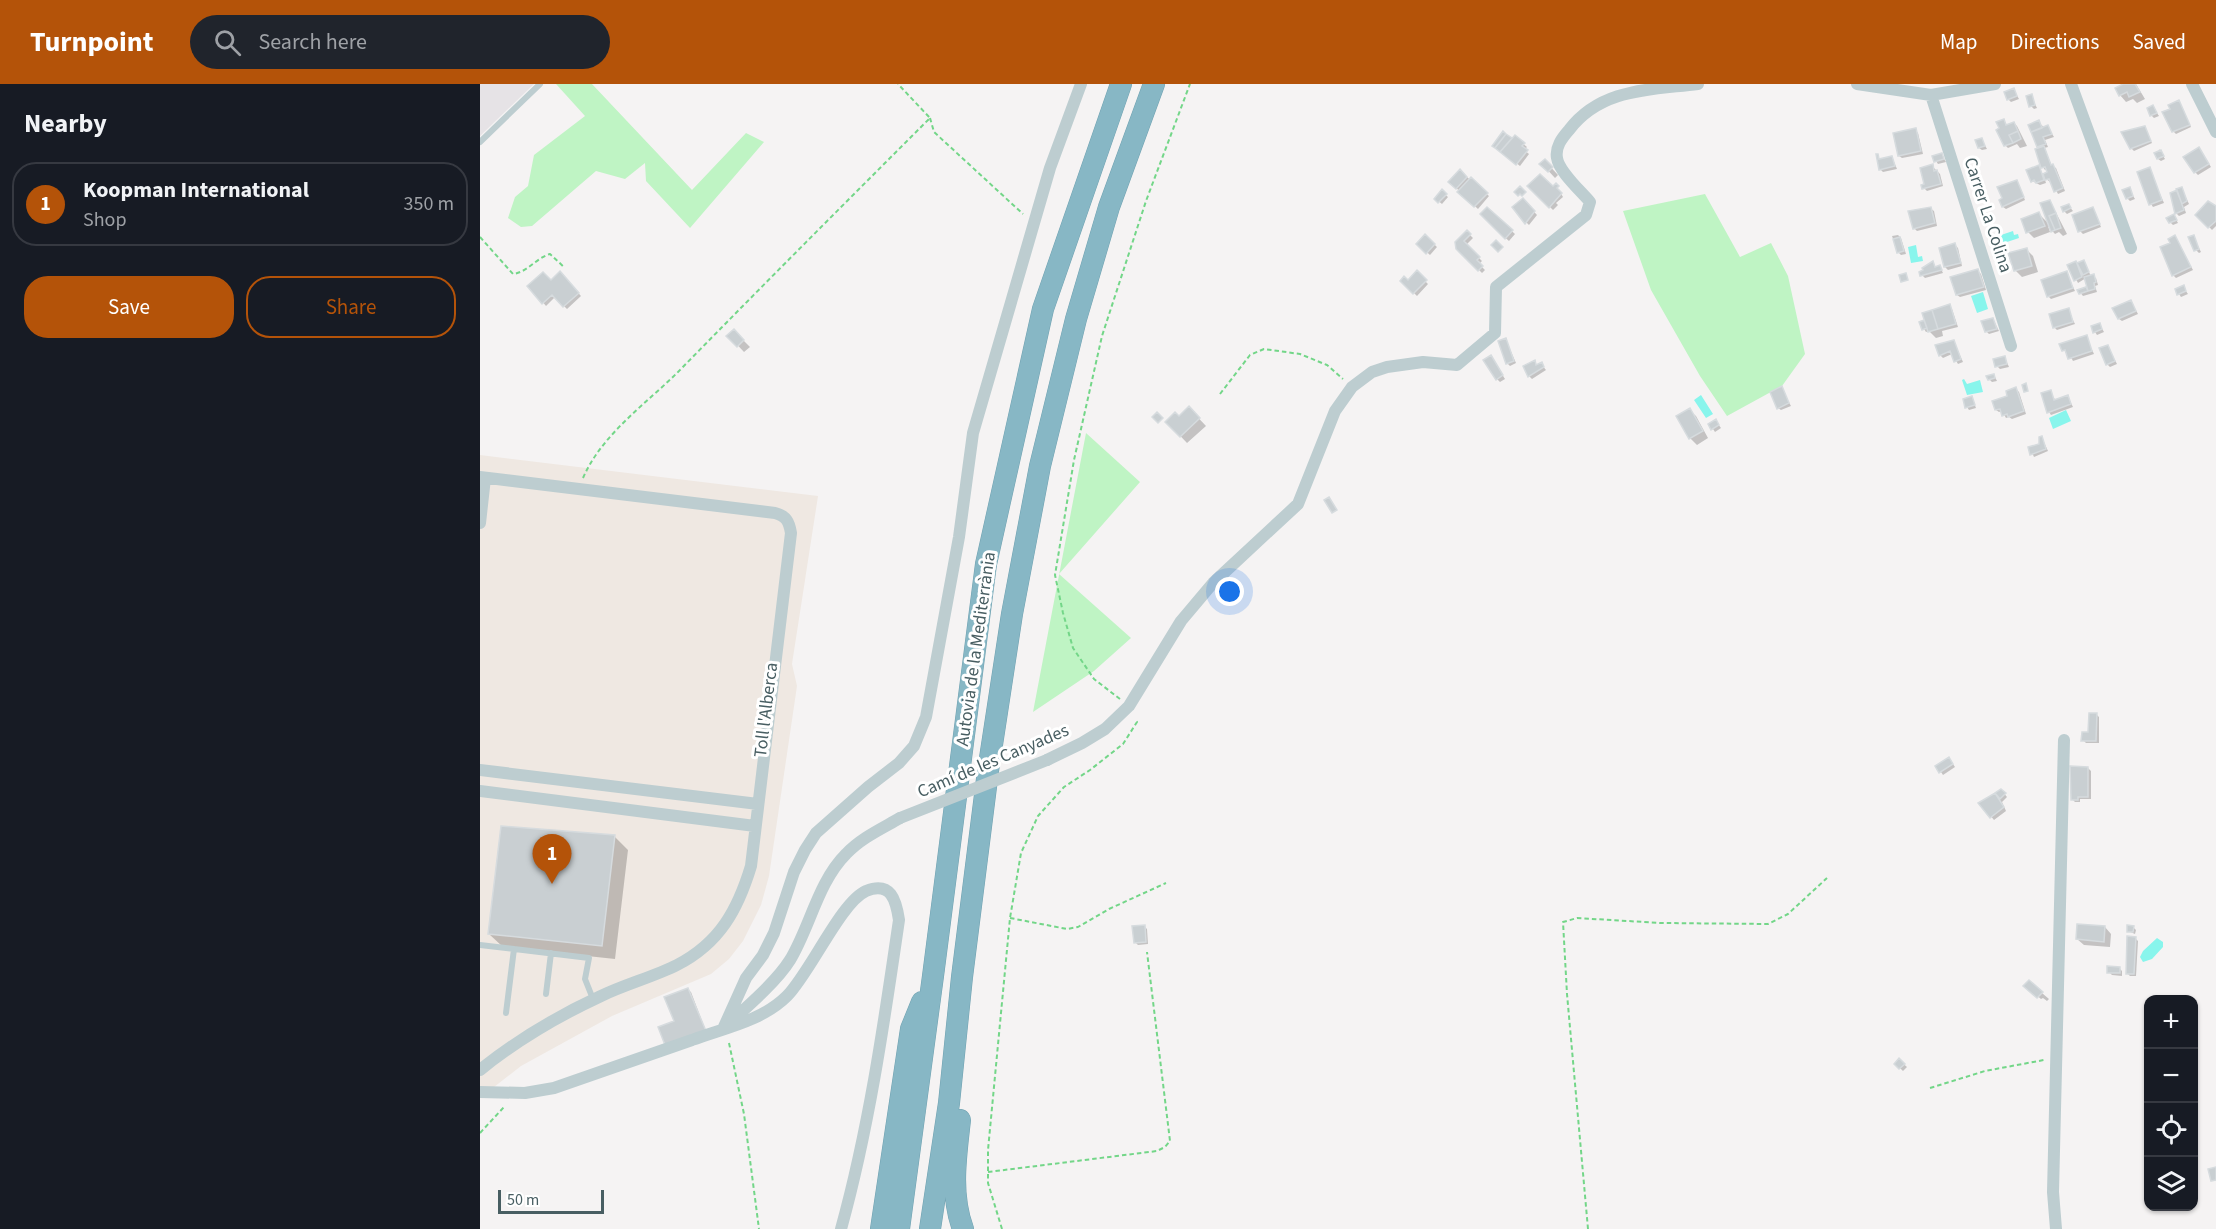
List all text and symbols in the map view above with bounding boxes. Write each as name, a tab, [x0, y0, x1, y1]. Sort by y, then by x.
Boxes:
search box	[190, 15, 610, 69]
text: Turnpoint	[30, 22, 154, 62]
icon: search	[211, 26, 244, 59]
text: Search here	[259, 26, 367, 58]
text: Map	[1940, 27, 1978, 57]
text: Directions	[2011, 27, 2099, 57]
text: Saved	[2132, 27, 2186, 57]
text: Nearby	[24, 105, 107, 142]
street label: Carrer La Colina	[1958, 154, 2018, 276]
text: Koopman International	[83, 174, 309, 206]
text: 1	[40, 190, 51, 218]
text: 350 m	[404, 190, 454, 218]
text: Shop	[83, 206, 127, 234]
button: Save	[24, 276, 234, 338]
button: Share	[246, 276, 456, 338]
street label: Autovia de la Mediterrània	[950, 550, 1002, 748]
your location	[1215, 577, 1244, 606]
street label: Toll l'Alberca	[748, 661, 784, 759]
street label: Camí de les Canyades	[913, 718, 1073, 804]
pin: 1	[532, 834, 572, 884]
map controls	[2144, 995, 2198, 1211]
button: +	[2144, 995, 2198, 1049]
button: −	[2144, 1049, 2198, 1103]
button: locate	[2144, 1103, 2198, 1157]
button: layers	[2144, 1157, 2198, 1211]
scale bar	[498, 1187, 604, 1214]
text: 50 m	[507, 1189, 539, 1211]

